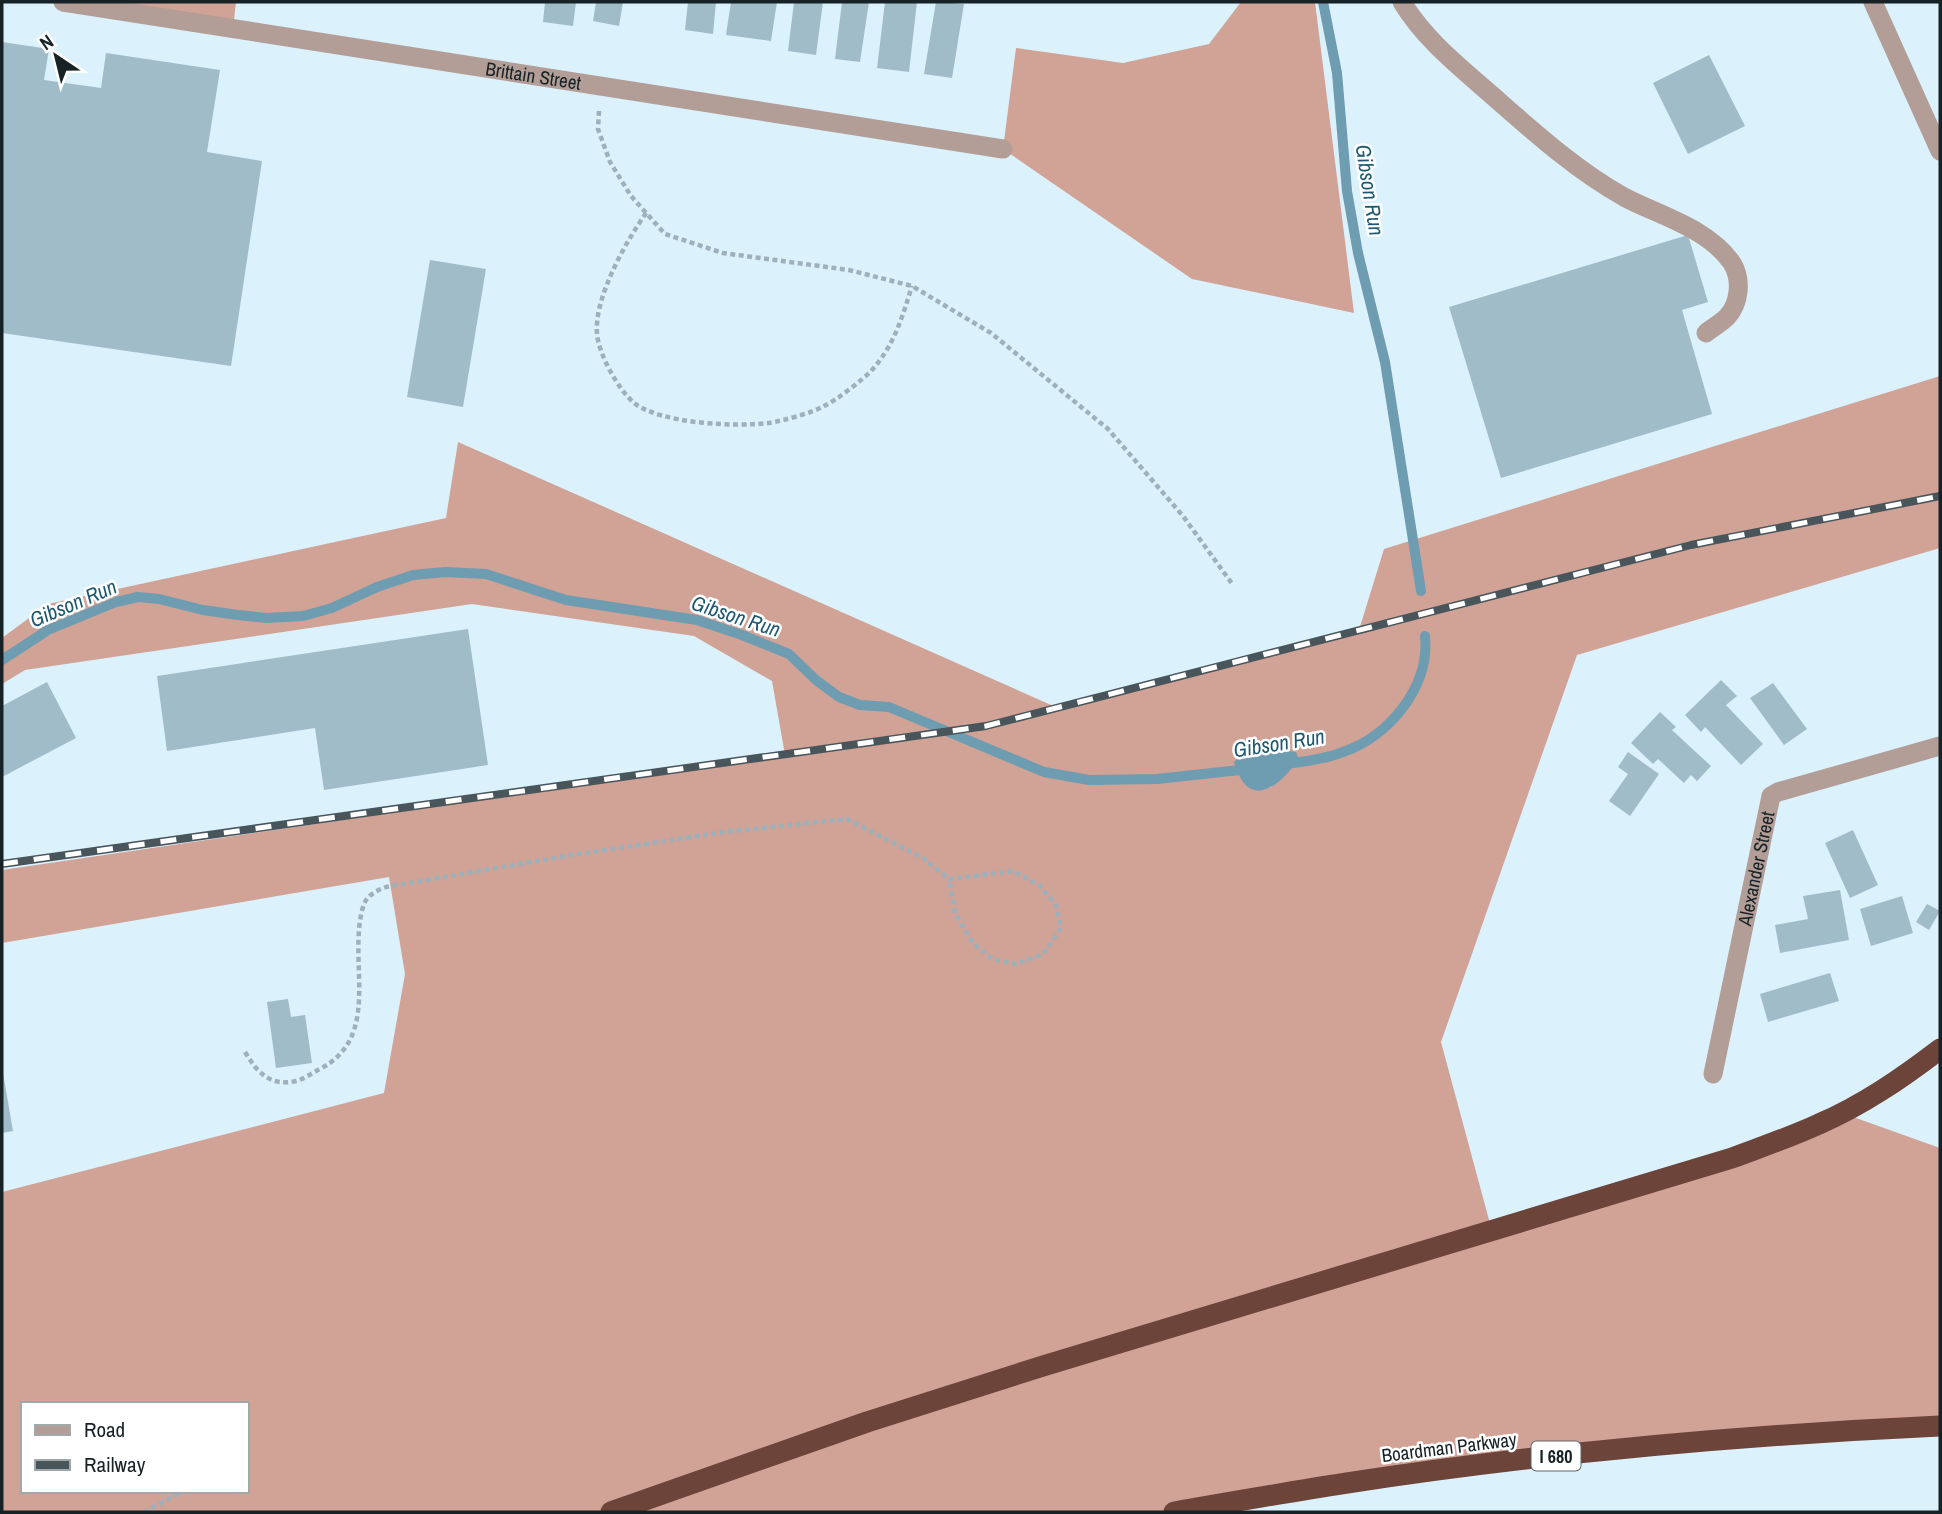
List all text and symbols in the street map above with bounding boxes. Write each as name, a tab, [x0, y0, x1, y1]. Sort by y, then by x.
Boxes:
north arrow	[21, 21, 91, 91]
text: N	[34, 28, 58, 56]
street label: Brittain Street	[484, 55, 584, 96]
water label: Gibson Run	[1348, 142, 1392, 238]
water label: Gibson Run	[25, 572, 121, 634]
water label: Gibson Run	[688, 588, 784, 644]
water label: Gibson Run	[1231, 721, 1327, 765]
street label: Alexander Street	[1731, 808, 1781, 929]
legend	[21, 1402, 248, 1493]
text: Road	[84, 1415, 125, 1444]
street label: Boardman Parkway	[1380, 1426, 1518, 1468]
road number: I 680	[1532, 1442, 1580, 1470]
text: Railway	[84, 1450, 146, 1479]

